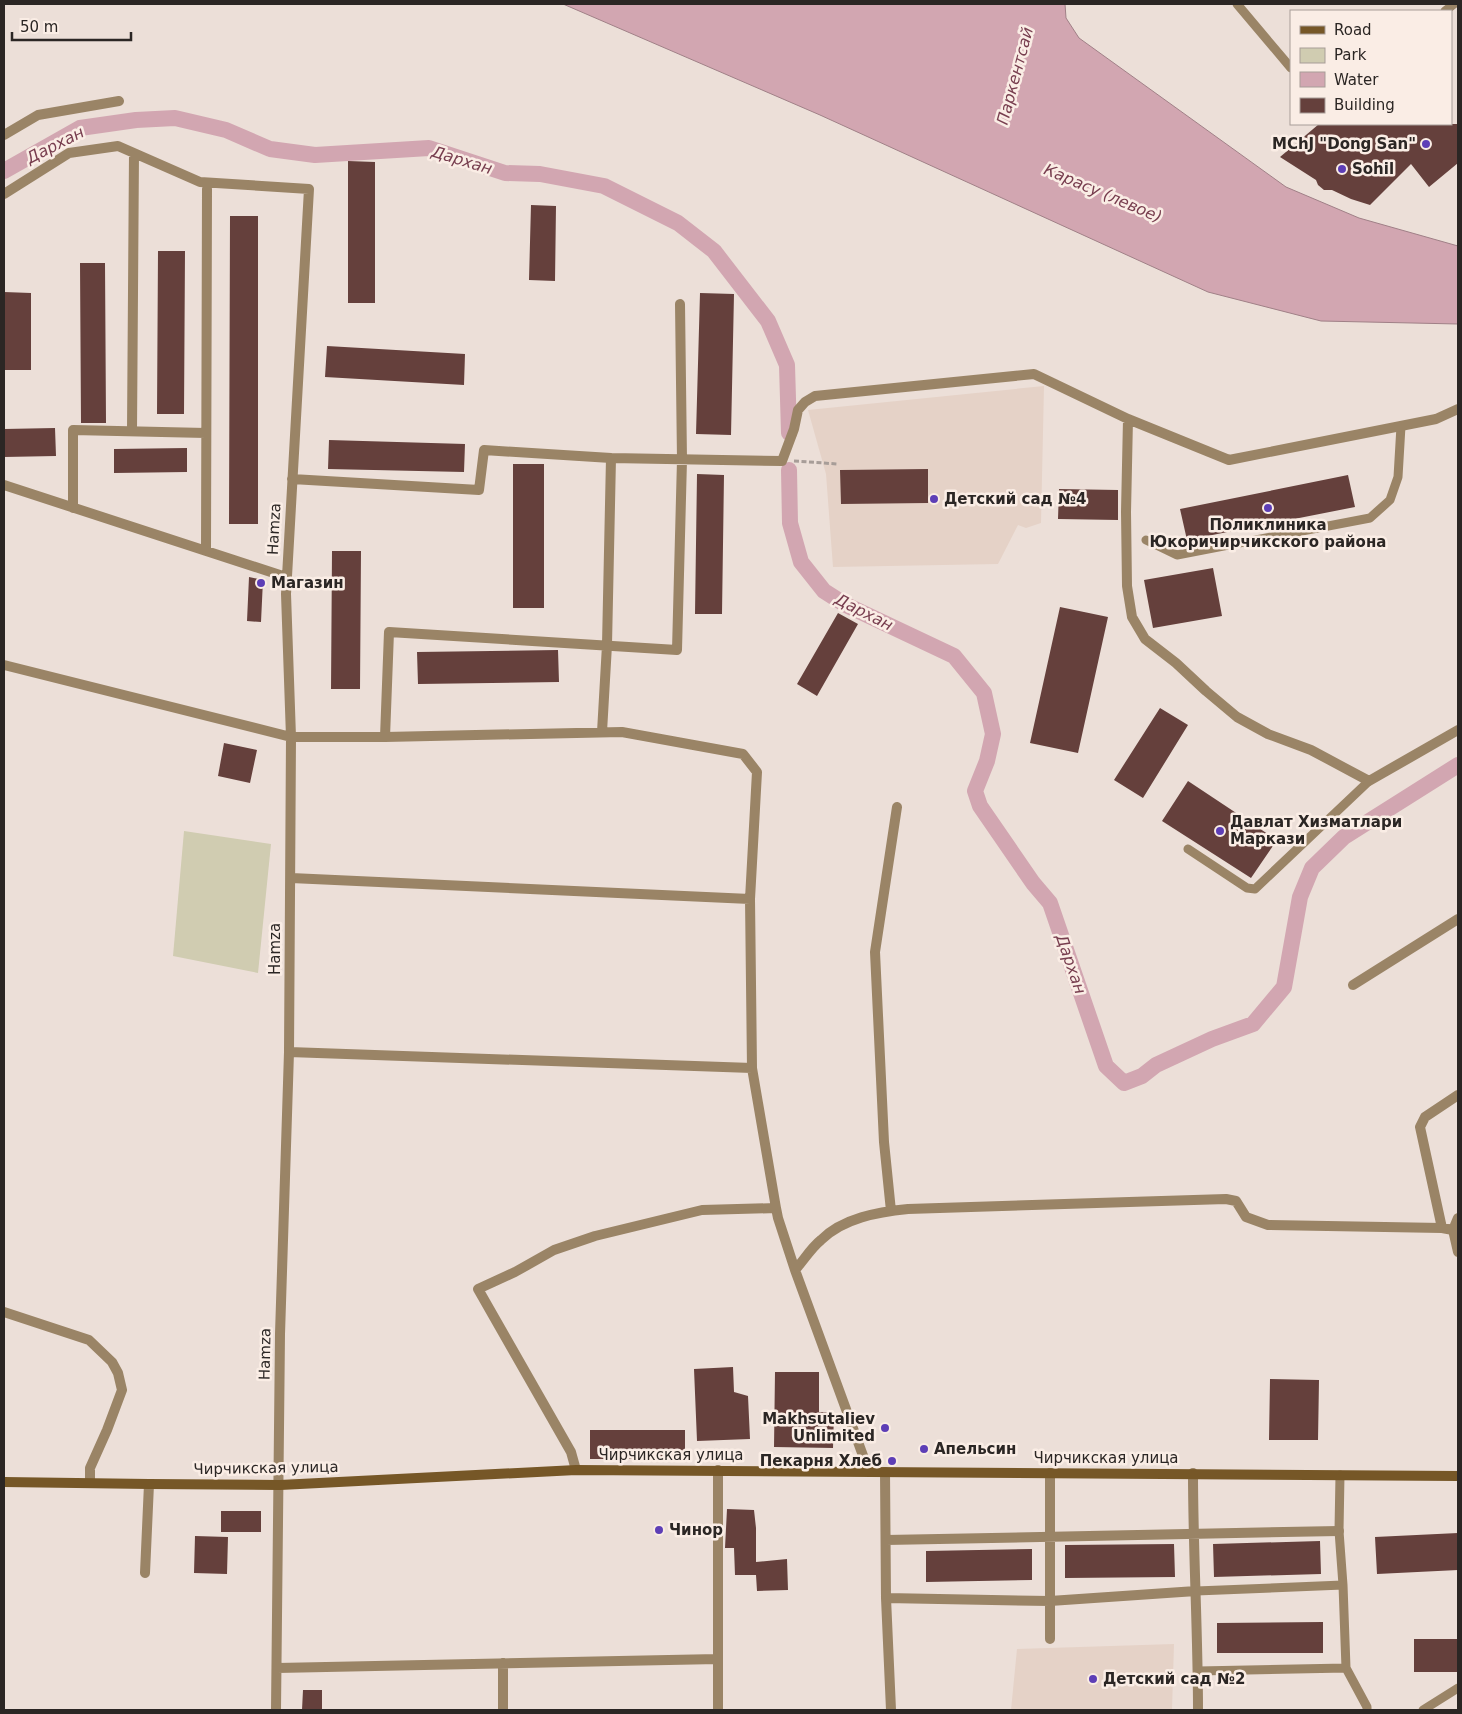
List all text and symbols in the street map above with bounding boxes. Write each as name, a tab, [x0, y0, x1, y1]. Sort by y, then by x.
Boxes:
scale bar	[12, 10, 131, 42]
legend	[1290, 10, 1452, 125]
text: 50 m	[20, 18, 58, 36]
text: Road	[1334, 21, 1372, 39]
water label: Паркентсай	[993, 25, 1037, 127]
text: Park	[1334, 46, 1367, 64]
text: Water	[1334, 71, 1379, 89]
text: Building	[1334, 96, 1395, 114]
water label: Дархан	[22, 122, 87, 168]
place label: MChJ "Dong San"	[1272, 135, 1416, 153]
marker: MChJ "Dong San"	[1420, 138, 1432, 150]
water label: Дархан	[429, 142, 495, 178]
water label: Карасу (левое)	[1041, 160, 1165, 226]
place label: Sohil	[1352, 160, 1394, 178]
marker: Sohil	[1336, 163, 1348, 175]
place label: Детский сад №4	[944, 490, 1086, 508]
marker: Детский сад №4	[928, 493, 940, 505]
street label: Hamza	[264, 502, 284, 556]
marker: Поликлиника Юкоричирчикского района	[1262, 502, 1274, 514]
place label: Поликлиника Юкоричирчикского района	[1150, 516, 1386, 551]
place label: Магазин	[271, 574, 344, 592]
marker: Магазин	[255, 577, 267, 589]
water label: Дархан	[831, 589, 896, 635]
place label: Давлат Хизматлари Маркази	[1230, 813, 1402, 848]
marker: Давлат Хизматлари Маркази	[1214, 825, 1226, 837]
street label: Hamza	[266, 923, 284, 975]
water label: Дархан	[1052, 931, 1090, 997]
street label: Hamza	[256, 1328, 274, 1380]
place label: Makhsutaliev Unlimited	[762, 1410, 875, 1445]
marker: Makhsutaliev Unlimited	[879, 1422, 891, 1434]
place label: Апельсин	[934, 1440, 1016, 1458]
marker: Апельсин	[918, 1443, 930, 1455]
street label: Чирчикская улица	[598, 1446, 744, 1464]
street label: Чирчикская улица	[1033, 1449, 1179, 1467]
place label: Пекарня Хлеб	[760, 1452, 882, 1470]
marker: Пекарня Хлеб	[886, 1455, 898, 1467]
street label: Чирчикская улица	[193, 1458, 339, 1478]
place label: Чинор	[669, 1521, 723, 1539]
marker: Чинор	[653, 1524, 665, 1536]
place label: Детский сад №2	[1103, 1670, 1245, 1688]
marker: Детский сад №2	[1087, 1673, 1099, 1685]

